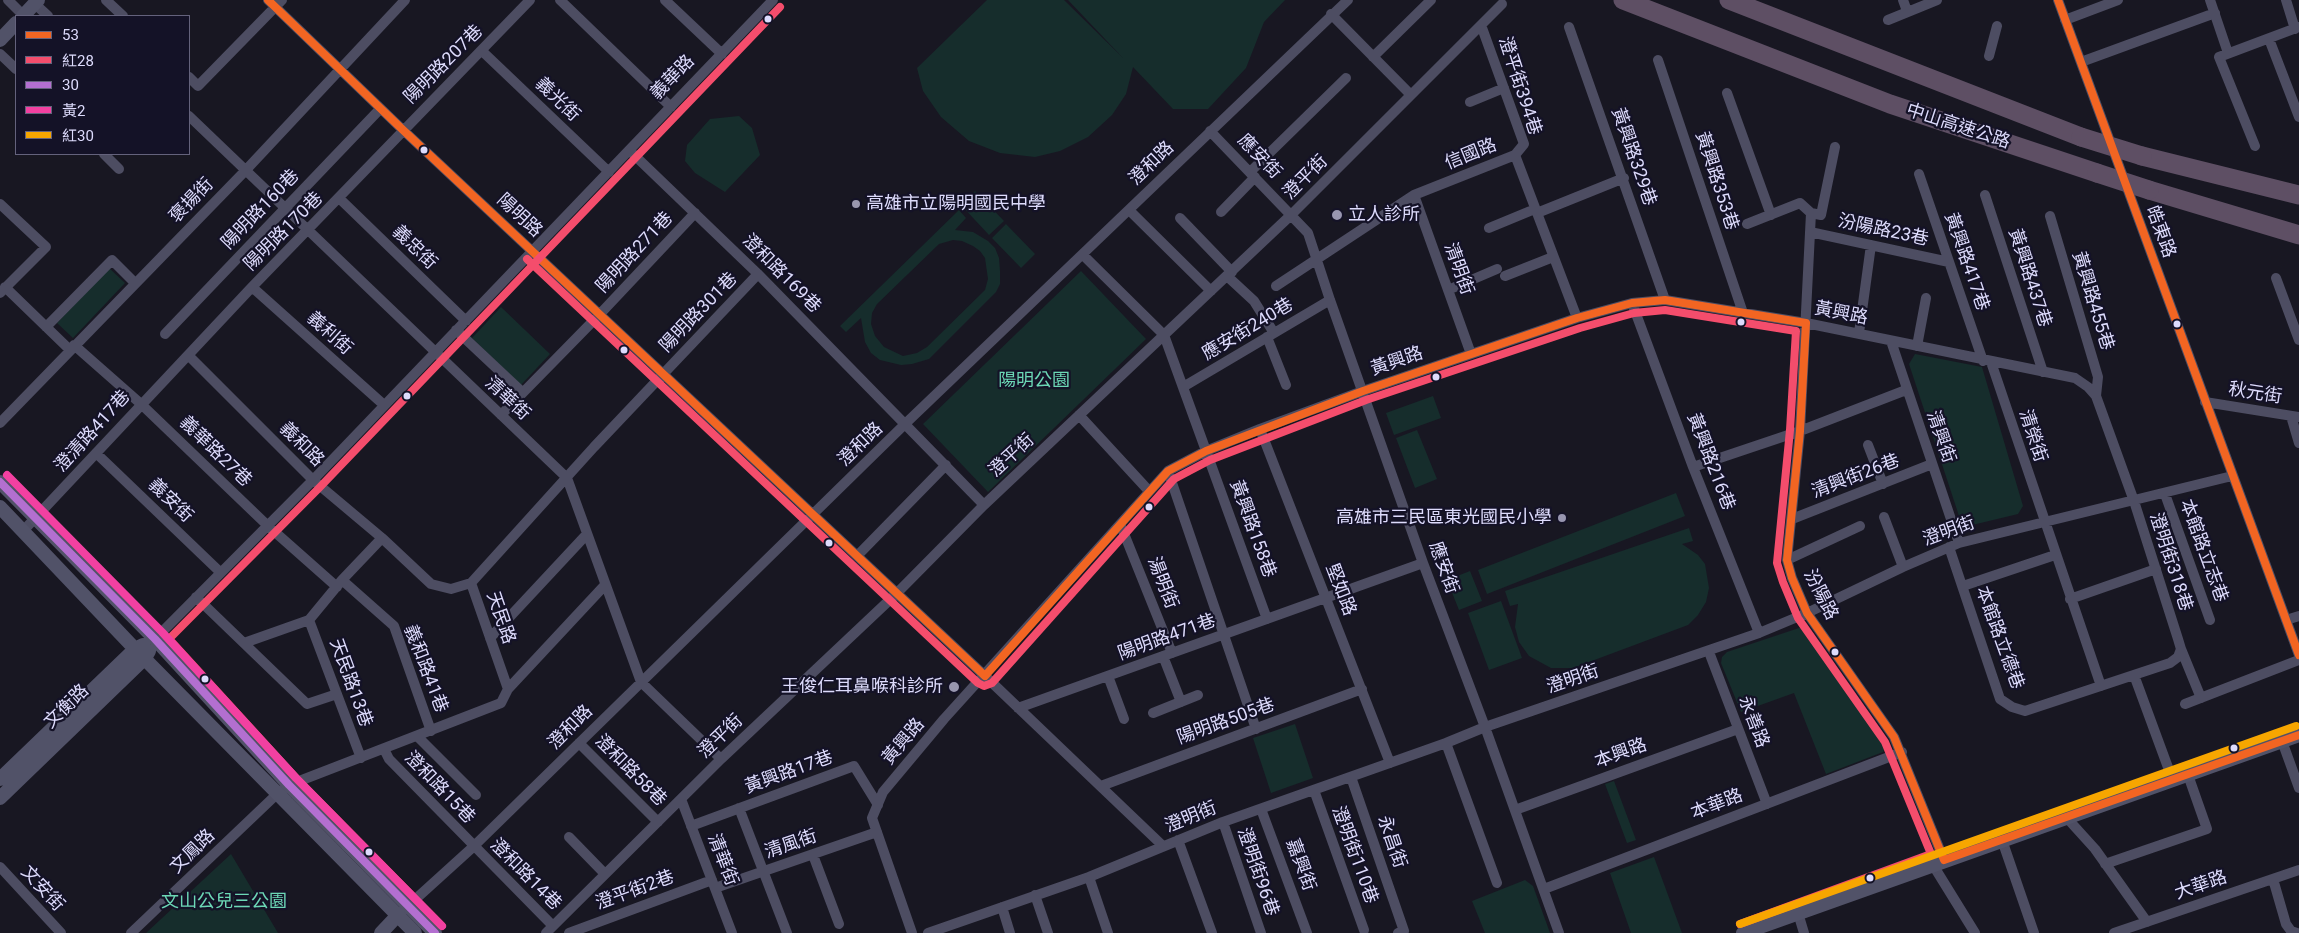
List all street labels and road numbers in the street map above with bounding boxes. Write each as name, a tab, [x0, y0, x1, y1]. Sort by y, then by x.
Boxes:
street label: 陽明路207巷	[400, 21, 488, 109]
street label: 澄平街394巷	[1493, 34, 1545, 138]
street label: 義華路	[646, 51, 700, 105]
street label: 義光街	[530, 73, 584, 127]
street label: 中山高速公路	[1903, 100, 2013, 154]
street label: 黃興路329巷	[1606, 105, 1660, 209]
street label: 黃興路353巷	[1690, 129, 1742, 233]
street label: 應安街	[1232, 130, 1286, 184]
street label: 信國路	[1442, 135, 1500, 175]
street label: 澄和路	[1125, 137, 1179, 191]
street label: 澄平街	[1279, 151, 1333, 205]
street label: 陽明路160巷	[218, 166, 304, 254]
street label: 褒揚街	[165, 174, 219, 228]
street label: 陽明路170巷	[240, 188, 328, 276]
street label: 陽明路	[492, 190, 546, 242]
street label: 皓東路	[2141, 203, 2179, 261]
street label: 陽明路271巷	[592, 208, 678, 298]
street label: 黃興路417巷	[1939, 210, 1993, 314]
street label: 汾陽路23巷	[1836, 211, 1930, 251]
street label: 義忠街	[387, 221, 441, 275]
street label: 黃興路437巷	[2003, 226, 2055, 330]
street label: 澄和路169巷	[737, 230, 825, 318]
street label: 清明街	[1439, 240, 1477, 298]
street label: 黃興路455巷	[2067, 249, 2117, 353]
street label: 陽明路301巷	[656, 269, 742, 357]
street label: 應安街240巷	[1199, 294, 1297, 366]
street label: 黃興路	[1812, 298, 1870, 330]
street label: 義利街	[302, 308, 356, 360]
street label: 黃興路	[1368, 343, 1426, 381]
street label: 清華街	[480, 373, 534, 425]
street label: 秋元街	[2227, 379, 2283, 409]
street label: 澄清路417巷	[51, 387, 135, 477]
street label: 清榮街	[2013, 407, 2051, 465]
street label: 清興街	[1921, 408, 1959, 466]
street label: 黃興路216巷	[1682, 410, 1738, 514]
street label: 義華路27巷	[174, 412, 256, 492]
street label: 義和路	[274, 418, 328, 472]
street label: 澄和路	[834, 418, 888, 472]
street label: 澄平街	[985, 430, 1039, 482]
street label: 清興街26巷	[1809, 450, 1903, 504]
street label: 義安街	[143, 474, 197, 528]
street label: 黃興路158巷	[1224, 477, 1280, 581]
street label: 本館路立志巷	[2174, 497, 2232, 605]
street label: 澄明街318巷	[2144, 510, 2196, 614]
street label: 澄明街	[1920, 513, 1978, 551]
street label: 應安街	[1424, 539, 1462, 597]
street label: 湯明街	[1142, 554, 1182, 612]
street label: 堅如路	[1320, 561, 1360, 619]
street label: 汾陽路	[1798, 566, 1842, 624]
street label: 本館路立德巷	[1970, 584, 2028, 692]
street label: 天民路	[481, 589, 519, 647]
street label: 陽明路471巷	[1115, 610, 1219, 666]
street label: 義和路41巷	[398, 622, 452, 716]
street label: 天民路13巷	[324, 636, 376, 730]
street label: 澄明街	[1544, 661, 1602, 699]
street label: 文衡路	[40, 680, 94, 734]
street label: 永善路	[1733, 693, 1773, 751]
street label: 陽明路505巷	[1174, 694, 1278, 750]
street label: 澄和路	[544, 701, 598, 755]
street label: 澄平街	[694, 710, 748, 764]
street label: 黃興路	[878, 714, 930, 770]
street label: 澄和路58巷	[590, 731, 670, 811]
street label: 本興路	[1592, 735, 1650, 773]
street label: 澄和路15巷	[399, 747, 479, 829]
street label: 黃興路17巷	[742, 747, 836, 799]
street label: 本華路	[1688, 785, 1746, 825]
street label: 澄明街	[1162, 798, 1220, 838]
street label: 澄明街110巷	[1326, 803, 1382, 907]
street label: 永昌街	[1372, 813, 1410, 871]
street label: 文鳳路	[166, 825, 220, 879]
street label: 澄明街96巷	[1232, 825, 1282, 919]
street label: 清風街	[762, 826, 820, 864]
street label: 清華街	[702, 831, 742, 889]
street label: 澄和路14巷	[485, 835, 565, 915]
street label: 嘉興街	[1281, 836, 1319, 894]
street label: 文安街	[16, 862, 68, 916]
street label: 澄平街2巷	[593, 867, 677, 915]
street label: 大華路	[2172, 867, 2230, 905]

